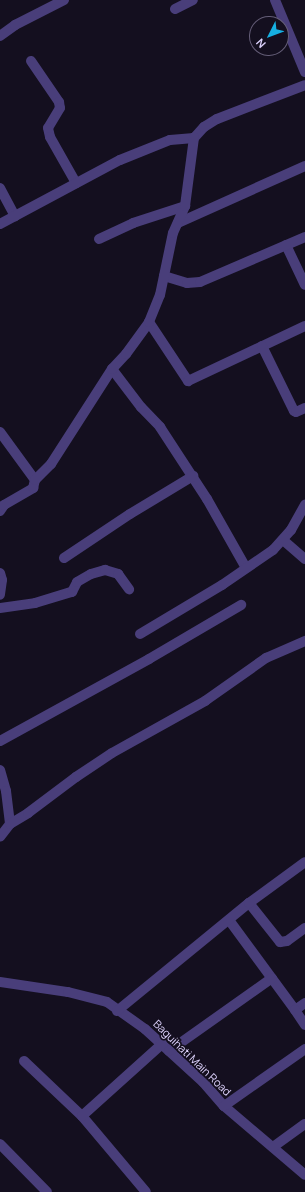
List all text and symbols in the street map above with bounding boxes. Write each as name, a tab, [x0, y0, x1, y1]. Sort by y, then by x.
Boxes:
north arrow	[249, 16, 289, 56]
text: N	[252, 36, 269, 52]
street label: Baguihati Main Road	[150, 1017, 234, 1099]

